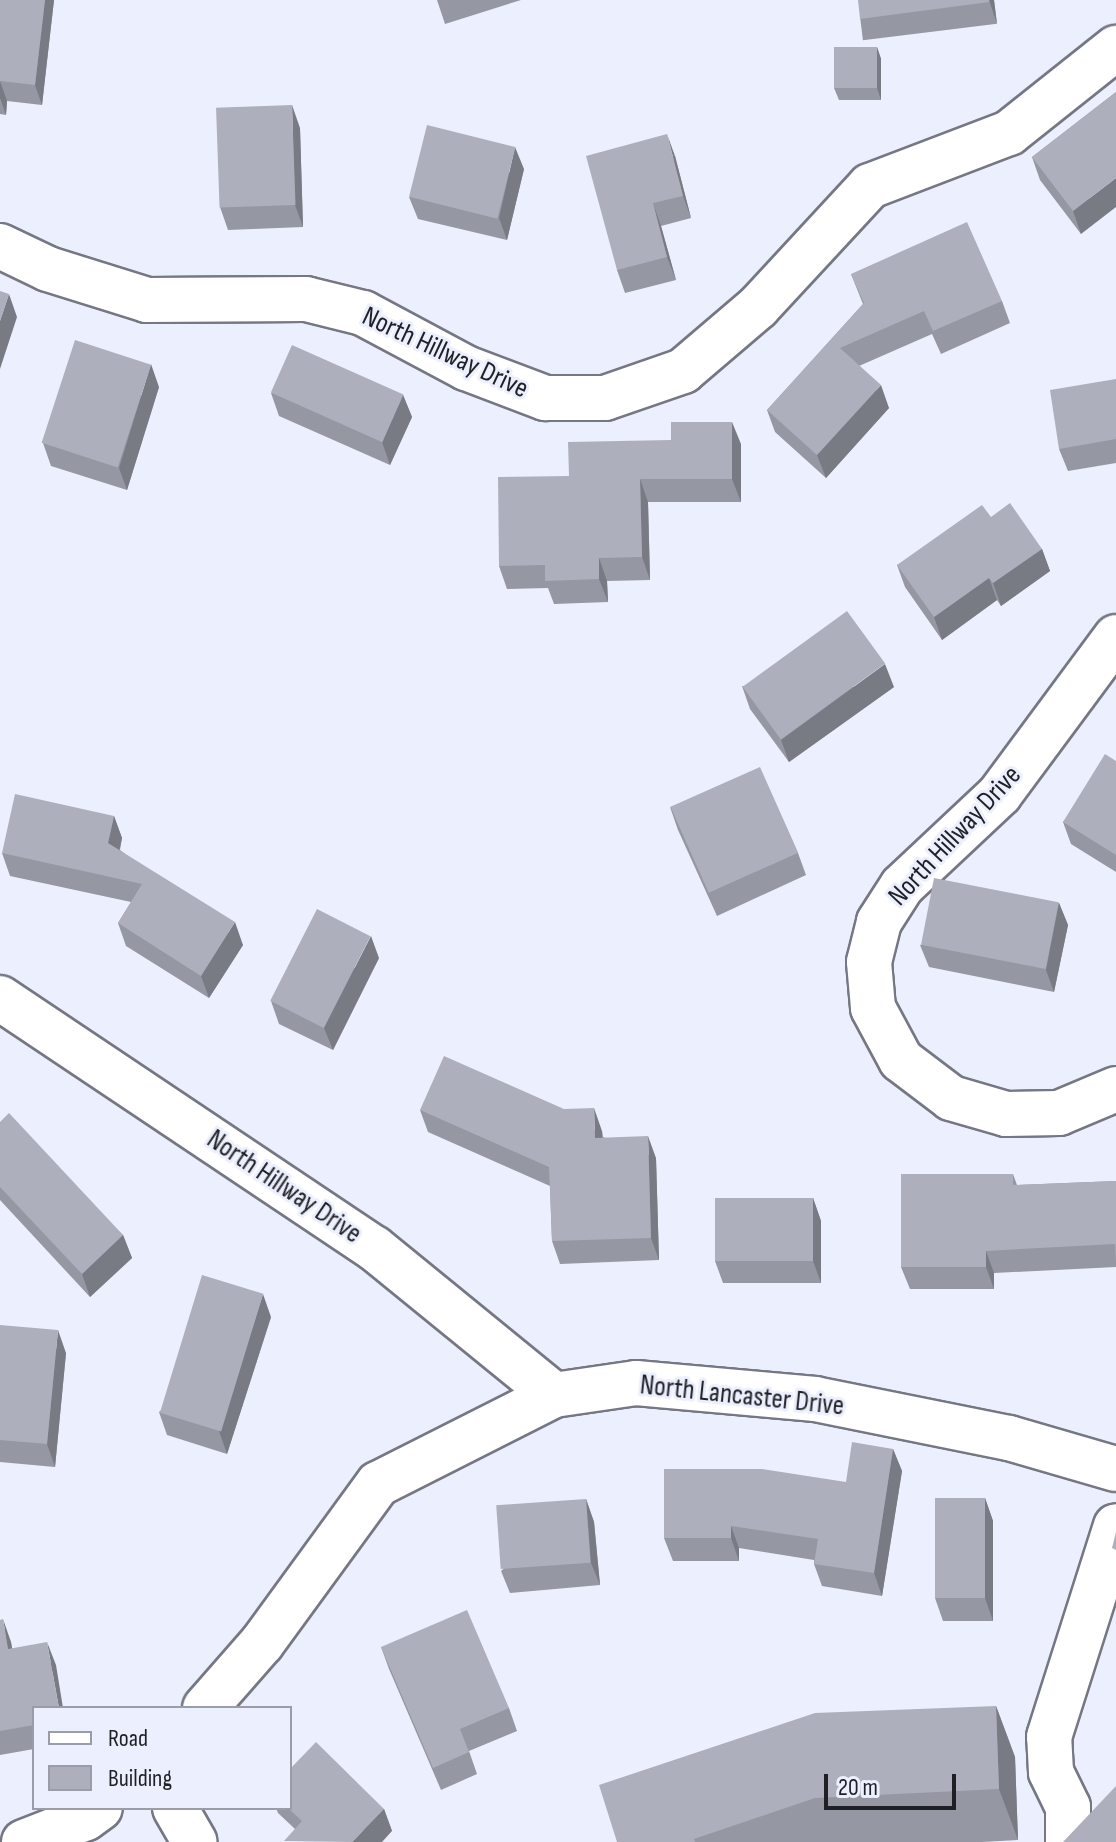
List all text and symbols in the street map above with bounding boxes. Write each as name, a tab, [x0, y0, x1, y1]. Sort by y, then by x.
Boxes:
street label: North Hillway Drive	[357, 300, 533, 406]
street label: North Hillway Drive	[882, 759, 1028, 913]
street label: North Hillway Drive	[200, 1123, 368, 1251]
street label: North Lancaster Drive	[638, 1369, 846, 1423]
legend	[32, 1706, 292, 1810]
text: Road	[108, 1724, 148, 1753]
scale bar	[828, 1758, 960, 1808]
text: Building	[108, 1764, 172, 1793]
text: 20 m	[838, 1773, 878, 1802]

